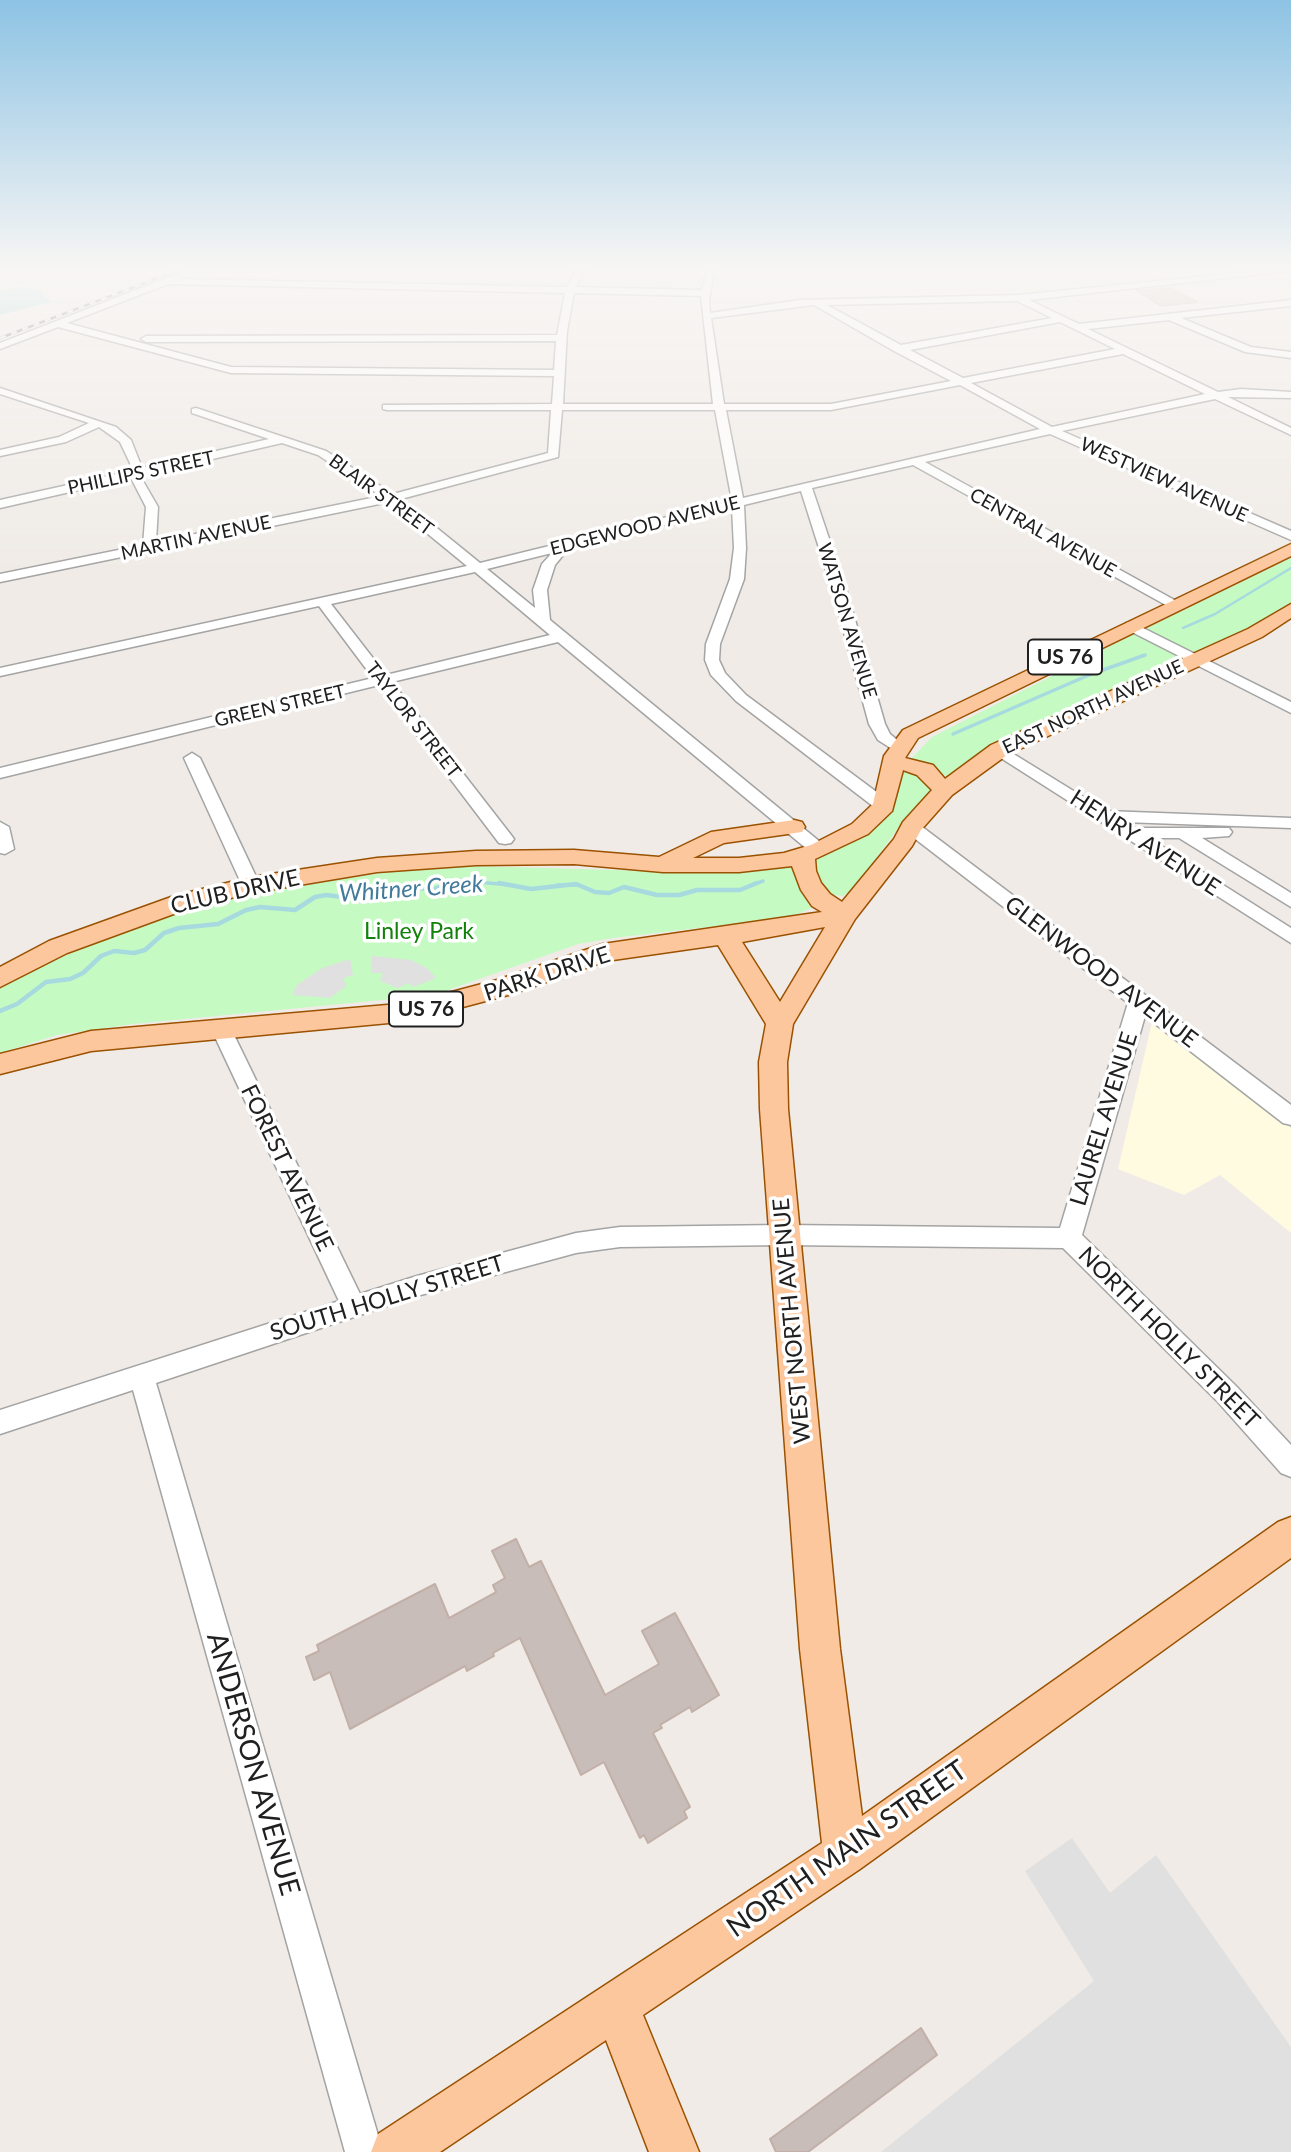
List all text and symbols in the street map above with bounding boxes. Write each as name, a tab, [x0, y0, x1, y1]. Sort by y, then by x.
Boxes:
street label: WESTVIEW AVENUE	[1077, 433, 1251, 527]
street label: PHILLIPS STREET	[66, 446, 216, 500]
street label: BLAIR STREET	[324, 449, 438, 541]
street label: CENTRAL AVENUE	[966, 483, 1120, 583]
street label: EDGEWOOD AVENUE	[548, 491, 742, 561]
street label: MARTIN AVENUE	[119, 511, 273, 565]
street label: WATSON AVENUE	[812, 540, 882, 702]
road number: US 76	[1028, 640, 1102, 674]
street label: EAST NORTH AVENUE	[999, 655, 1187, 759]
street label: TAYLOR STREET	[361, 657, 465, 783]
street label: GREEN STREET	[212, 680, 348, 732]
street label: HENRY AVENUE	[1065, 784, 1225, 902]
street label: CLUB DRIVE	[168, 864, 302, 920]
water label: Whitner Creek	[338, 870, 484, 908]
street label: GLENWOOD AVENUE	[999, 891, 1203, 1053]
park label: Linley Park	[364, 918, 474, 946]
street label: PARK DRIVE	[480, 941, 614, 1007]
road number: US 76	[389, 992, 463, 1026]
street label: LAUREL AVENUE	[1064, 1029, 1144, 1209]
street label: FOREST AVENUE	[235, 1080, 339, 1256]
street label: WEST NORTH AVENUE	[767, 1197, 817, 1445]
street label: NORTH HOLLY STREET	[1073, 1242, 1265, 1434]
street label: SOUTH HOLLY STREET	[267, 1249, 507, 1347]
street label: ANDERSON AVENUE	[199, 1629, 307, 1899]
street label: NORTH MAIN STREET	[721, 1753, 973, 1945]

